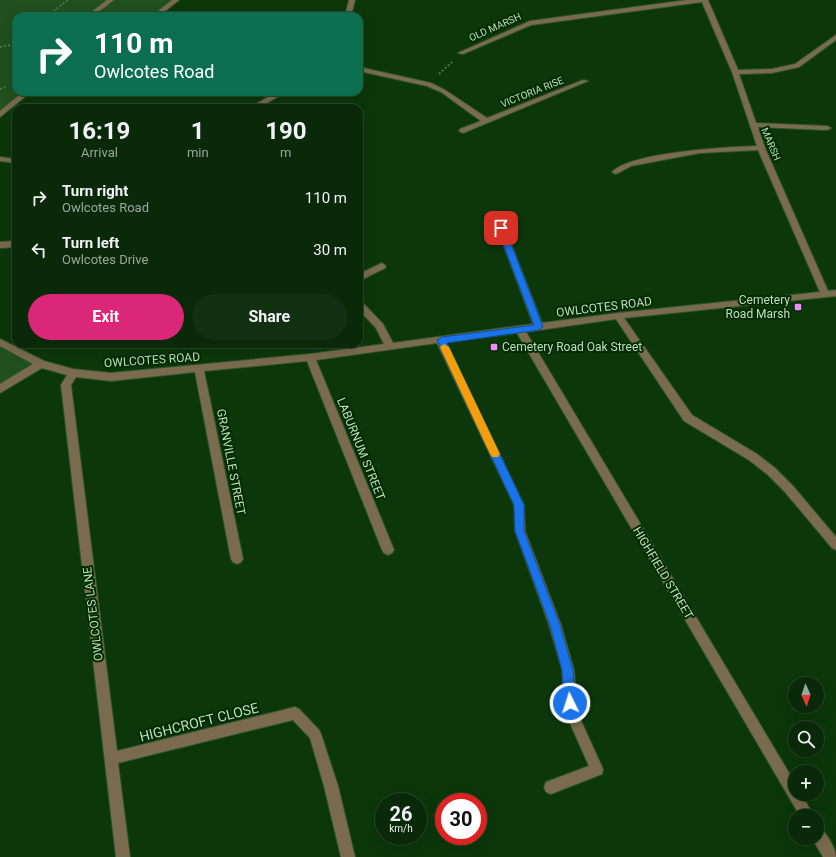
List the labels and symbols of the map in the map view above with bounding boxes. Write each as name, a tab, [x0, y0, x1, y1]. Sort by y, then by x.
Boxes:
street label: OLD MARSH	[467, 11, 523, 43]
street label: VICTORIA RISE	[499, 74, 565, 110]
street label: MARSH	[759, 126, 783, 162]
pin	[484, 211, 518, 245]
place label: Cemetery Road Marsh	[726, 293, 790, 321]
street label: OWLCOTES ROAD	[555, 294, 653, 320]
marker: Cemetery Road Marsh	[793, 302, 803, 312]
place label: Cemetery Road Oak Street	[502, 340, 642, 354]
marker: Cemetery Road Oak Street	[489, 342, 499, 352]
street label: OWLCOTES ROAD	[104, 350, 201, 370]
street label: LABURNUM STREET	[334, 396, 388, 502]
street label: GRANVILLE STREET	[214, 408, 248, 516]
street label: HIGHFIELD STREET	[630, 524, 696, 622]
street label: OWLCOTES LANE	[80, 566, 106, 662]
north arrow	[788, 677, 824, 713]
position arrow	[549, 682, 591, 724]
street label: HIGHCROFT CLOSE	[138, 699, 260, 745]
speed limit sign: 30	[435, 793, 487, 845]

